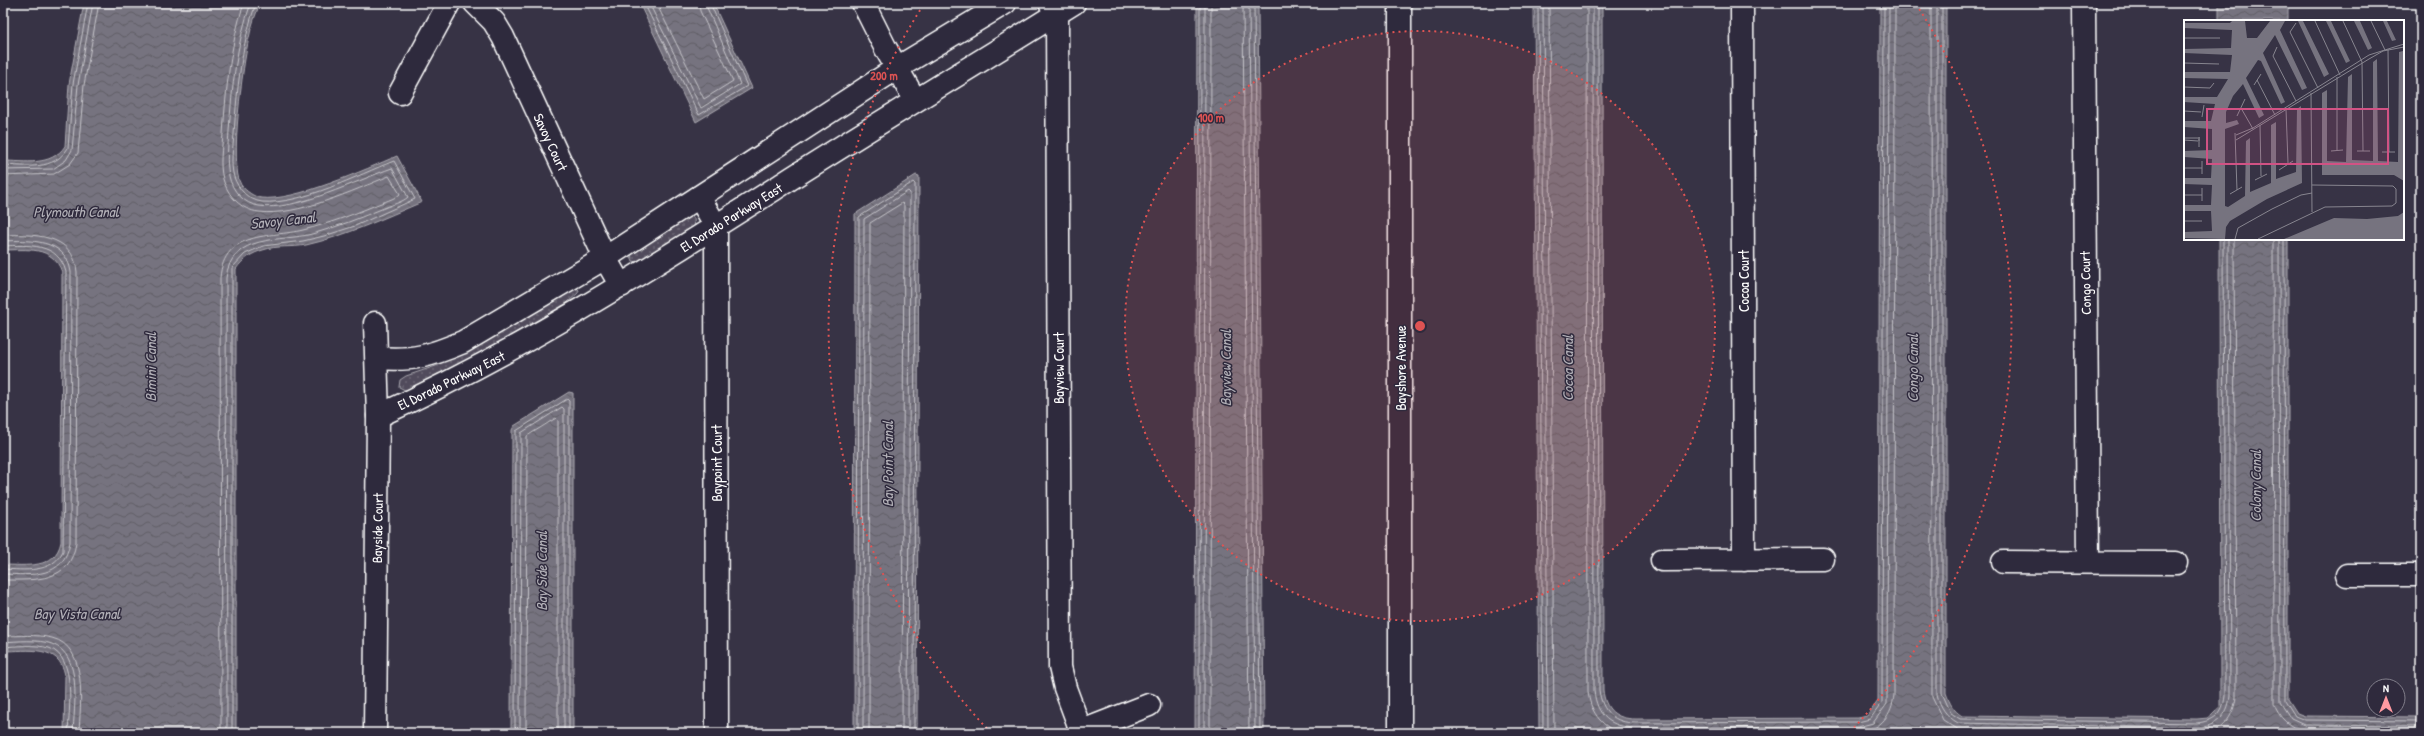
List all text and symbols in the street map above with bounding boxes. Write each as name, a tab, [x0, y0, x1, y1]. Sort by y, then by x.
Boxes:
inset map	[2184, 20, 2404, 240]
text: 200 m	[870, 67, 898, 84]
text: 100 m	[1198, 109, 1224, 126]
street label: Savoy Court	[529, 110, 573, 174]
street label: El Dorado Parkway East	[676, 178, 786, 257]
water label: Plymouth Canal	[33, 201, 120, 222]
water label: Savoy Canal	[249, 206, 318, 234]
street label: Cocoa Court	[1734, 250, 1753, 312]
street label: Congo Court	[2075, 251, 2096, 315]
centre of rings	[1413, 319, 1427, 333]
street label: Bayshore Avenue	[1391, 325, 1411, 411]
water label: Bayview Canal	[1215, 329, 1236, 406]
water label: Bimini Canal	[140, 332, 161, 401]
street label: Bayview Court	[1049, 332, 1069, 404]
water label: Congo Canal	[1902, 333, 1923, 402]
water label: Cocoa Canal	[1557, 334, 1578, 401]
street label: El Dorado Parkway East	[394, 346, 508, 415]
water label: Bay Point Canal	[877, 420, 898, 507]
street label: Baypoint Court	[707, 424, 727, 501]
water label: Colony Canal	[2245, 449, 2266, 522]
street label: Bayside Court	[367, 492, 388, 563]
water label: Bay Side Canal	[531, 530, 552, 611]
water label: Bay Vista Canal	[34, 603, 121, 624]
north arrow	[2366, 678, 2406, 718]
text: N	[2383, 681, 2389, 695]

